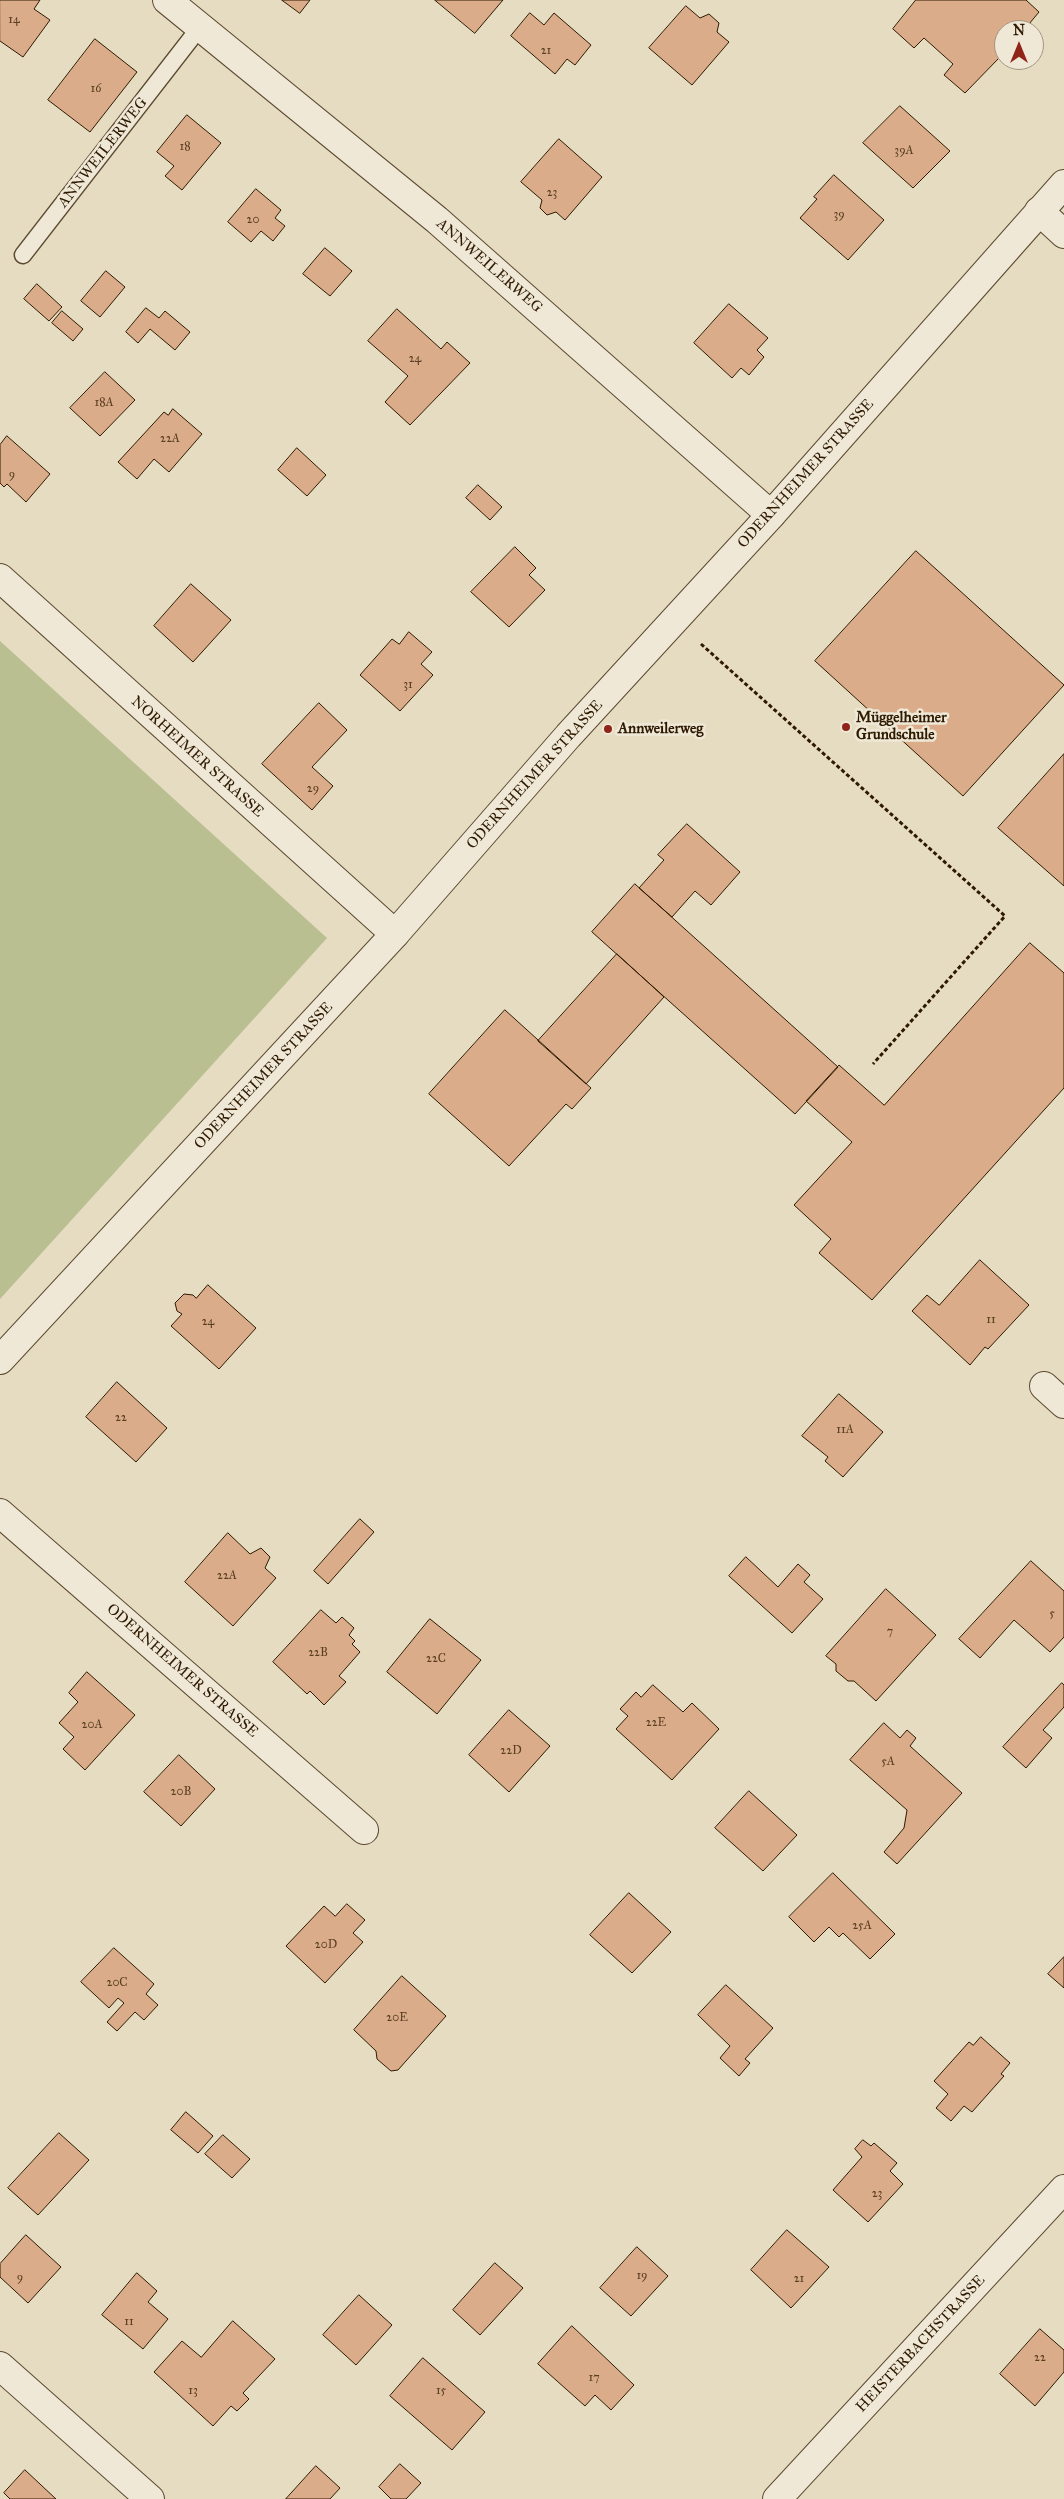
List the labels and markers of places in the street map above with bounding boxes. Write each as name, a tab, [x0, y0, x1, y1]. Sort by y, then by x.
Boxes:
place label: Müggelheimer Grundschule	[856, 709, 947, 744]
place label: Annweilerweg	[618, 720, 703, 738]
marker: Müggelheimer Grundschule	[840, 721, 852, 733]
marker: Annweilerweg	[602, 723, 614, 735]

